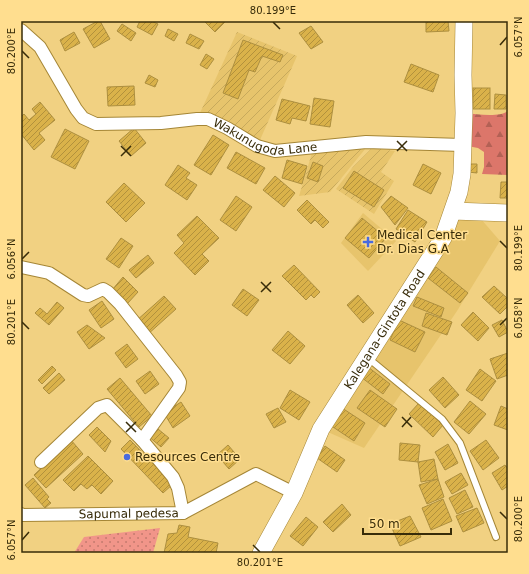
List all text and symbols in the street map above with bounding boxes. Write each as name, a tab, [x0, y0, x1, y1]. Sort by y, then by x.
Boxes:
text: 80.199°E	[250, 5, 296, 16]
text: 6.057°N	[513, 16, 524, 58]
text: 80.200°E	[6, 28, 17, 74]
street label: Wakunugoda Lane	[211, 115, 318, 158]
text: 80.199°E	[513, 225, 524, 271]
place label: Medical Center Dr. Dias G.A	[377, 228, 467, 256]
marker: Medical Center Dr. Dias G.A	[362, 236, 374, 248]
text: 6.056°N	[6, 238, 17, 280]
street label: Kalegana-Gintota Road	[341, 267, 428, 392]
text: 6.058°N	[513, 297, 524, 339]
text: 80.201°E	[6, 299, 17, 345]
place label: Resources Centre	[135, 450, 240, 464]
marker: Resources Centre	[122, 452, 132, 462]
text: 80.200°E	[513, 496, 524, 542]
street label: Sapumal pedesa	[79, 506, 179, 521]
scale bar	[363, 510, 451, 536]
text: 50 m	[369, 517, 400, 531]
text: 6.057°N	[6, 519, 17, 561]
text: 80.201°E	[237, 557, 283, 568]

